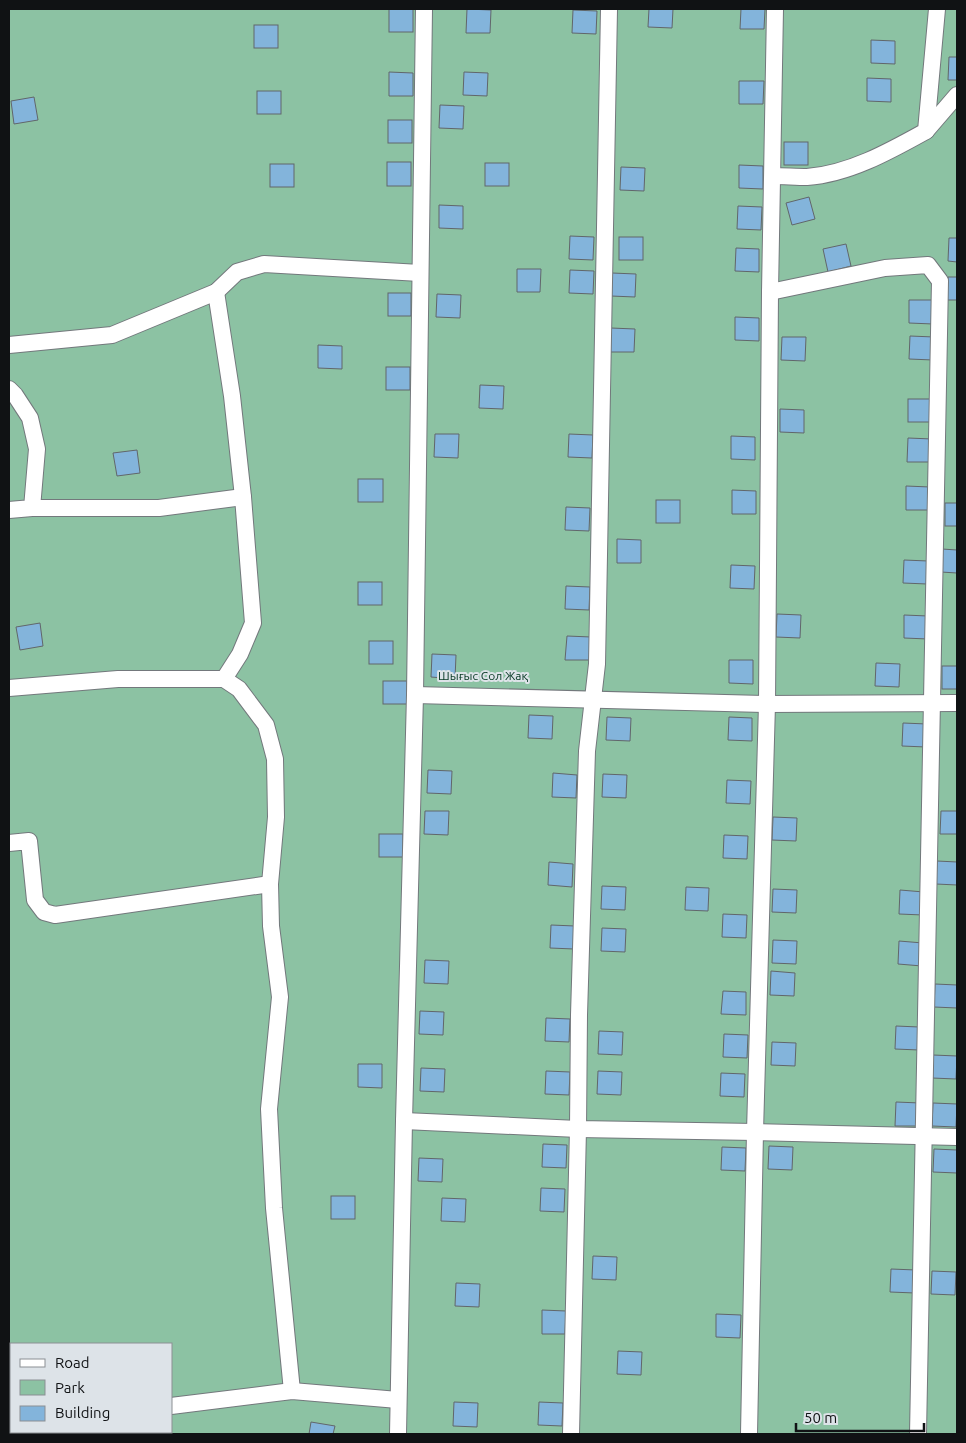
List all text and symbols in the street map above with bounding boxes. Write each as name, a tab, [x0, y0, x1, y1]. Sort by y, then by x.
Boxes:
park label: Шығыс Сол Жақ	[438, 669, 528, 682]
legend	[10, 1343, 172, 1433]
text: Road	[55, 1354, 90, 1371]
text: Park	[55, 1379, 85, 1396]
scale bar	[796, 1400, 924, 1432]
text: Building	[55, 1404, 110, 1421]
text: 50 m	[804, 1409, 837, 1426]

